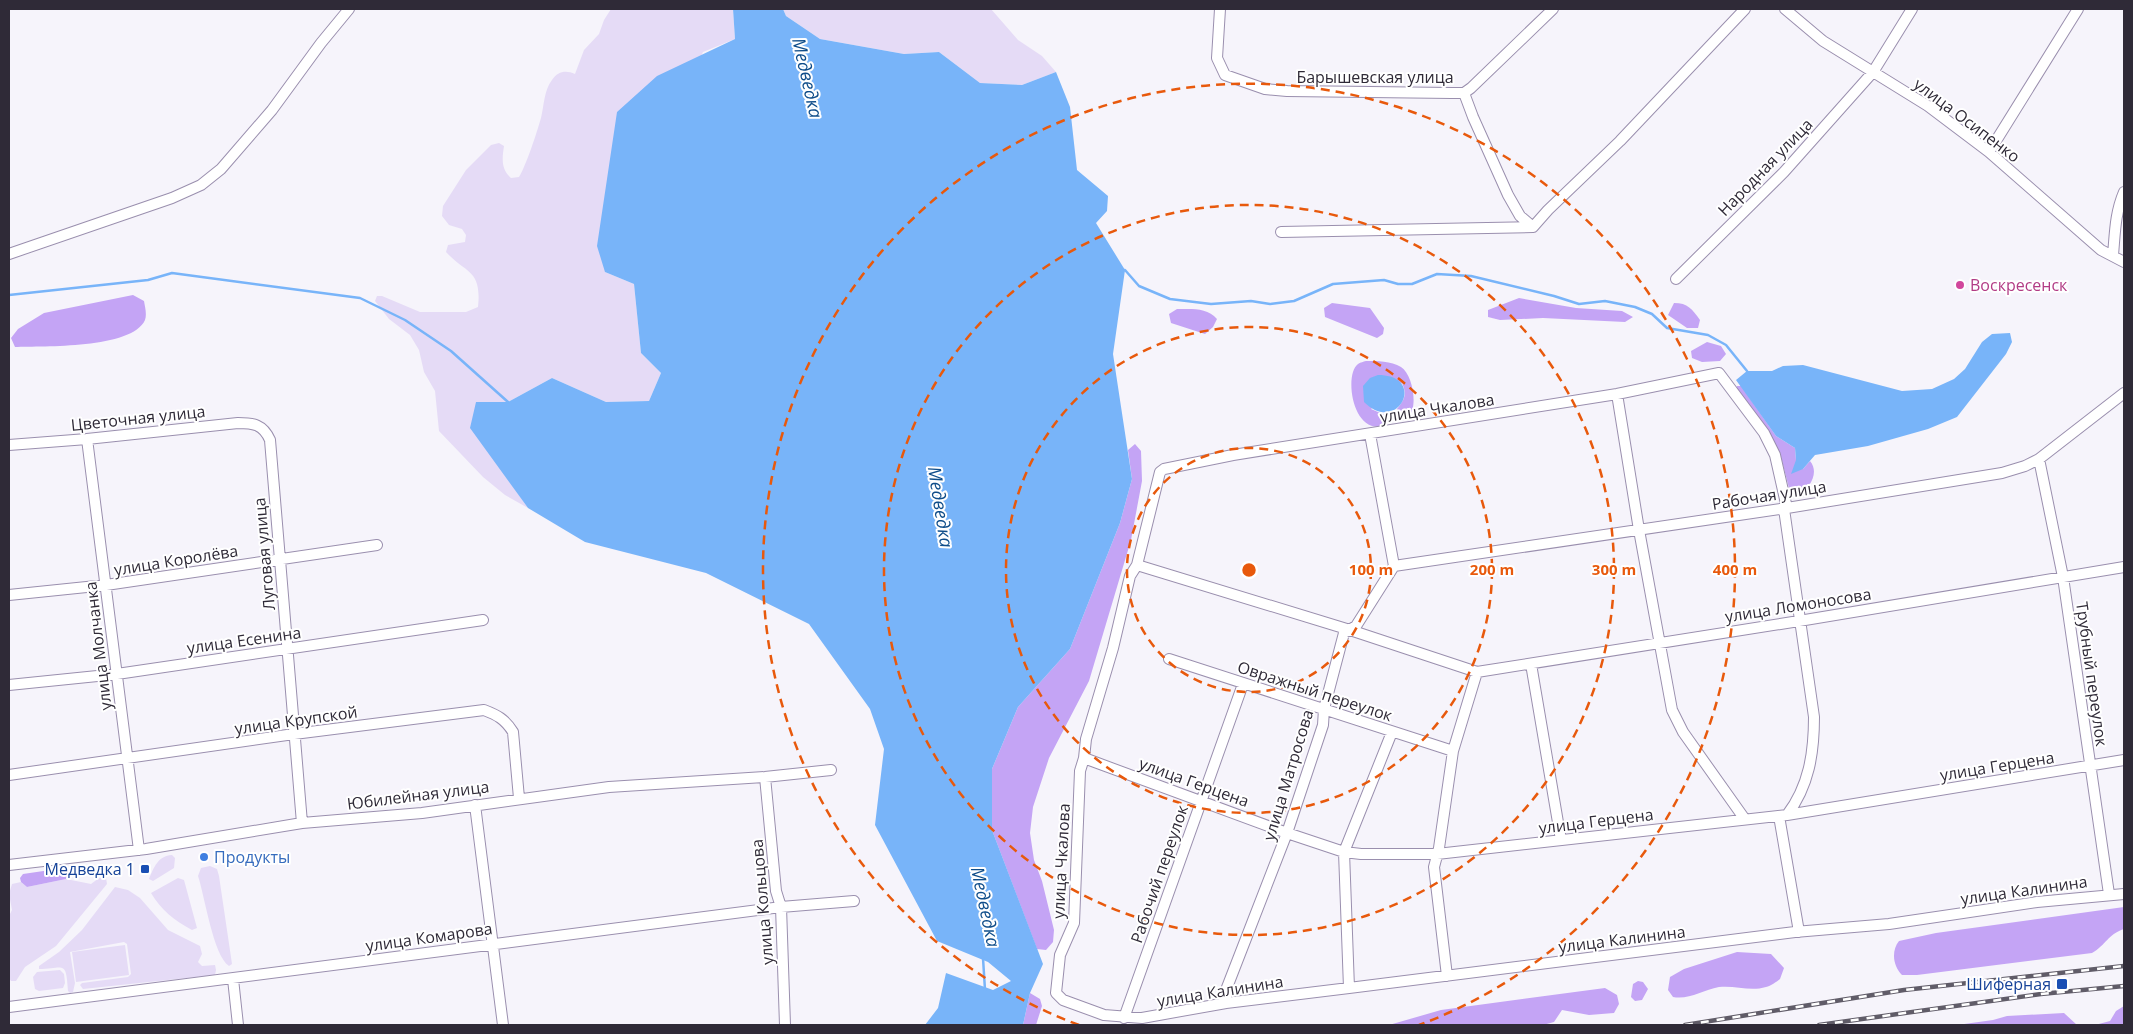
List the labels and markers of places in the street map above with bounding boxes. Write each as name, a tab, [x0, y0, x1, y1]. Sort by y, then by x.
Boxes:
place label: Воскресенск	[1970, 274, 2068, 296]
marker: Воскресенск	[1954, 279, 1966, 291]
centre of rings	[1240, 561, 1258, 579]
place label: Продукты	[214, 846, 290, 868]
marker: Продукты	[198, 851, 210, 863]
place label: Медведка 1	[45, 858, 135, 880]
marker: Медведка 1	[139, 863, 151, 875]
place label: Шиферная	[1966, 973, 2051, 995]
marker: Шиферная	[2055, 977, 2069, 991]

